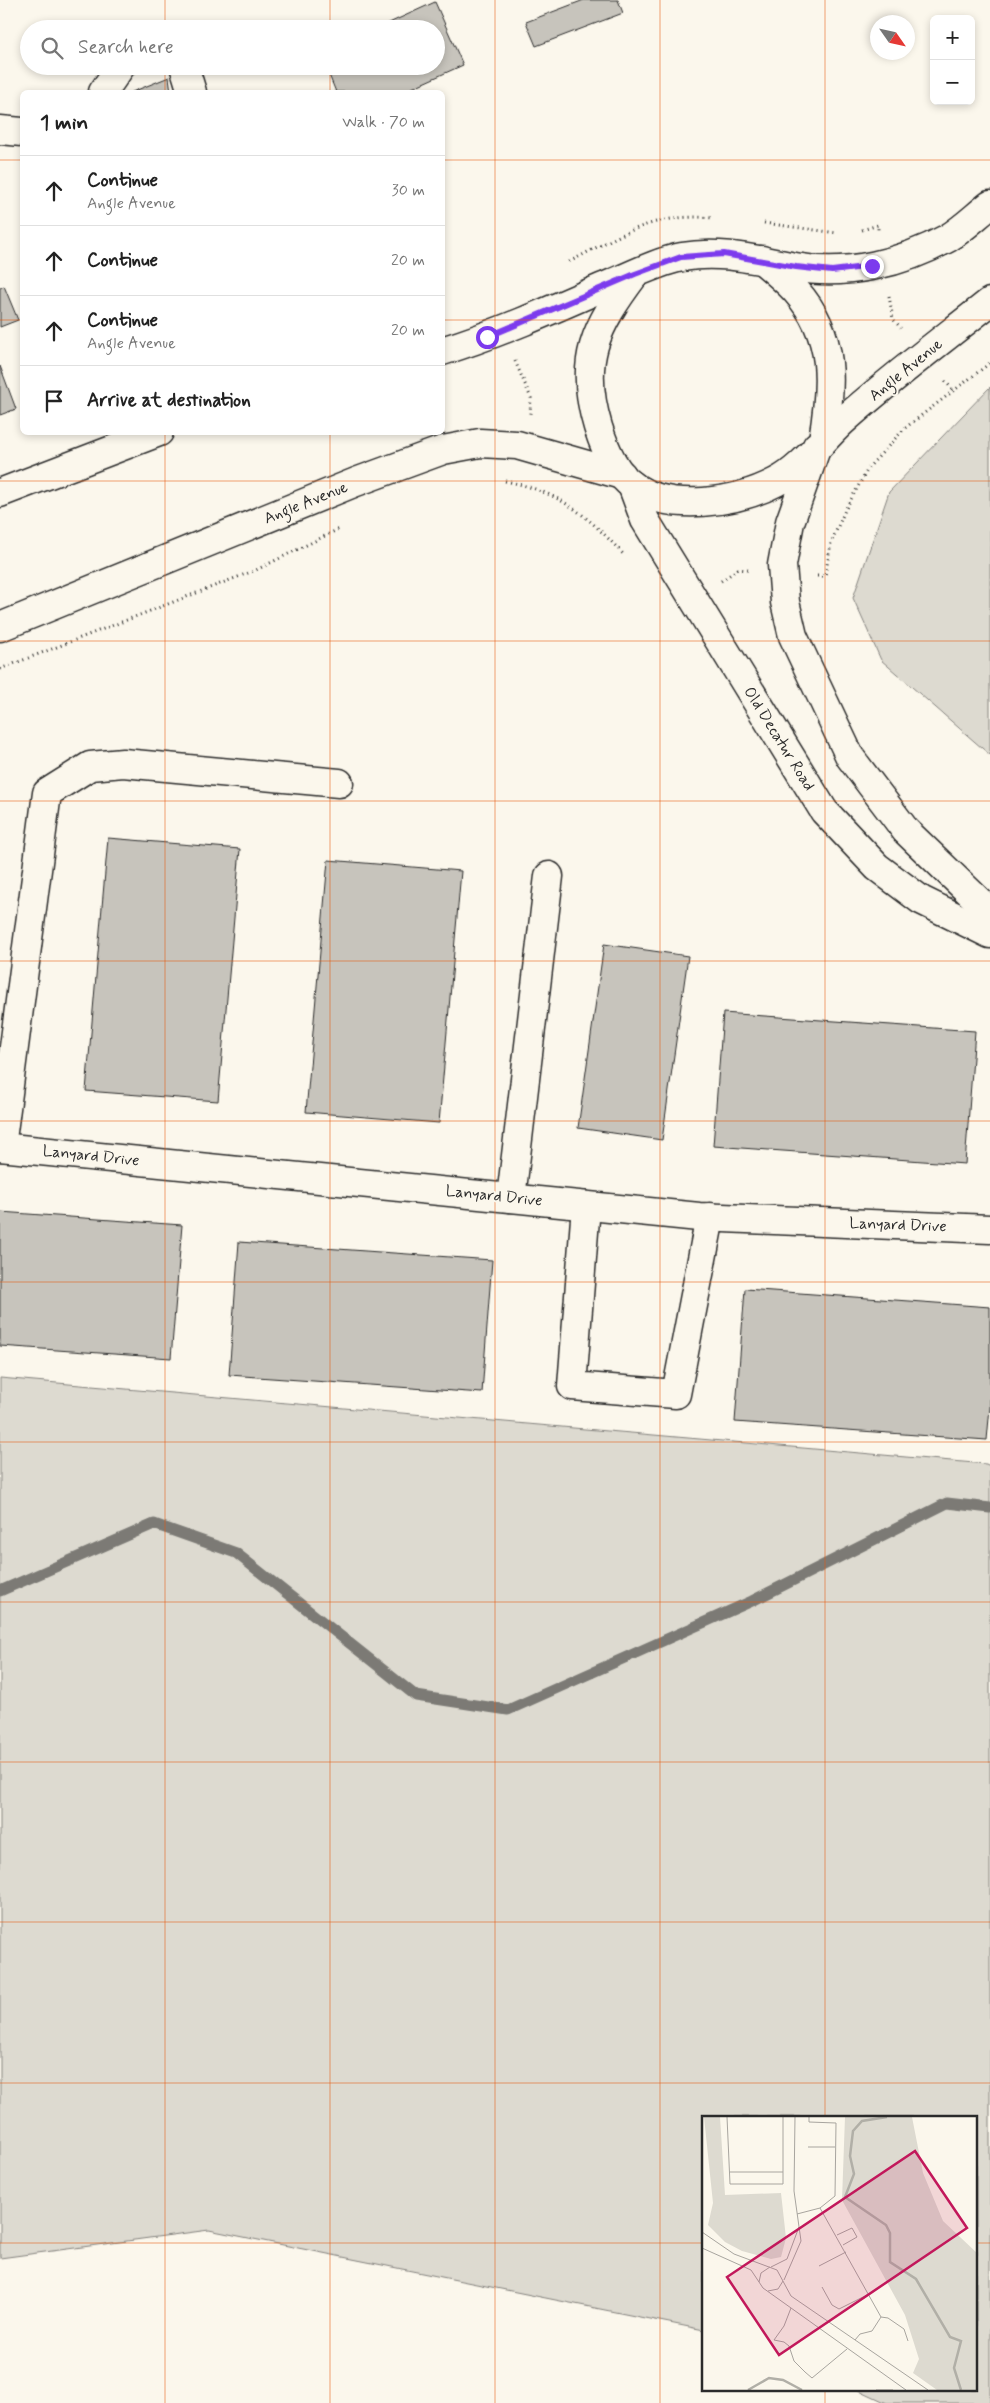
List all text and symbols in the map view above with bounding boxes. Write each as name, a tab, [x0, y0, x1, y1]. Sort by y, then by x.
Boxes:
north arrow	[870, 15, 915, 60]
map controls	[930, 15, 975, 105]
button: +	[930, 15, 975, 60]
search box	[20, 20, 445, 75]
icon: search	[38, 34, 66, 62]
text: Search here	[78, 35, 174, 60]
button: −	[930, 60, 975, 105]
text: 1 min	[40, 109, 88, 137]
text: Walk · 70 m	[342, 112, 425, 133]
text: Continue	[87, 168, 158, 193]
icon: ahead	[40, 177, 68, 205]
text: 30 m	[392, 180, 425, 201]
text: Angle Avenue	[87, 193, 176, 214]
icon: ahead	[40, 247, 68, 275]
text: Continue	[87, 248, 158, 273]
text: 20 m	[391, 250, 425, 271]
route end	[861, 255, 884, 278]
text: Continue	[87, 308, 158, 333]
icon: ahead	[40, 317, 68, 345]
text: 20 m	[391, 320, 425, 341]
route start	[476, 326, 499, 349]
text: Angle Avenue	[87, 333, 176, 354]
street label: Angle Avenue	[865, 334, 948, 407]
icon: arrive	[40, 387, 68, 415]
text: Arrive at destination	[87, 388, 251, 413]
street label: Angle Avenue	[261, 476, 352, 530]
street label: Old Decatur Road	[739, 683, 819, 795]
street label: Lanyard Drive	[42, 1140, 140, 1172]
street label: Lanyard Drive	[445, 1180, 543, 1212]
street label: Lanyard Drive	[849, 1213, 947, 1237]
inset map	[702, 2116, 978, 2390]

